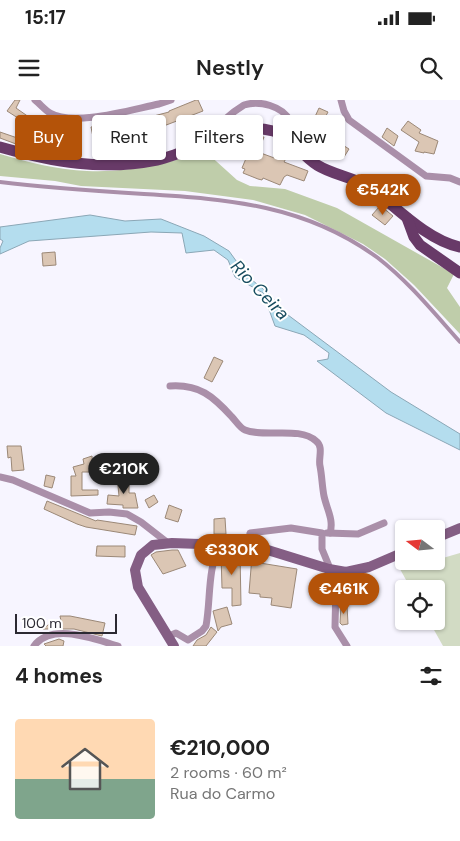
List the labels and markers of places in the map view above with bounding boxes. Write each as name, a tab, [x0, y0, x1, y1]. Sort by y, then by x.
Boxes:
pin: €542K	[348, 174, 418, 216]
pin: €210K	[89, 452, 159, 495]
pin: €330K	[197, 534, 267, 576]
pin: €461K	[309, 572, 379, 615]

